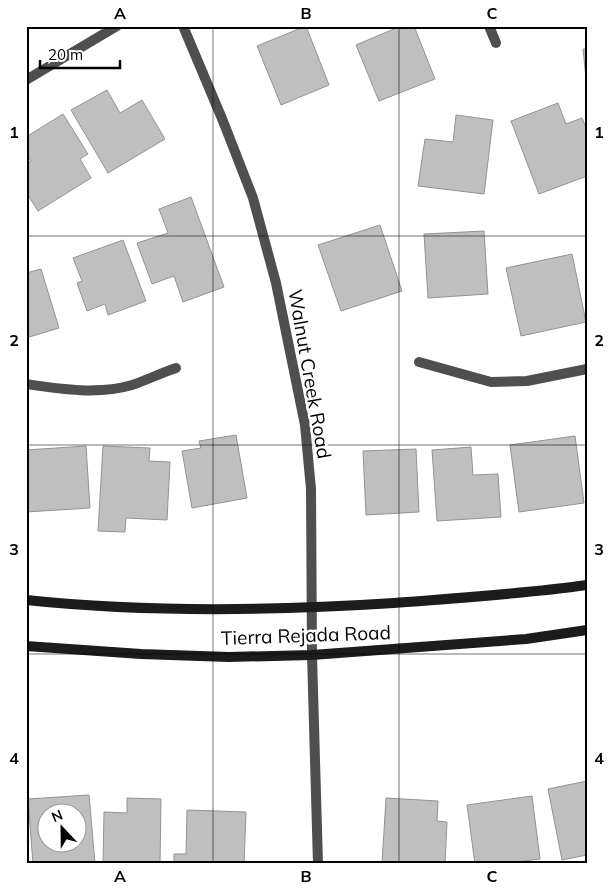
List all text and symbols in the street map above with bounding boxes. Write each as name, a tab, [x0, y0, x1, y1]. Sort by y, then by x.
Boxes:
text: A	[114, 3, 126, 23]
text: B	[300, 3, 312, 23]
text: C	[487, 3, 498, 23]
scale bar	[40, 38, 120, 70]
text: 20 m	[48, 45, 83, 64]
text: 1	[9, 122, 19, 142]
text: 1	[594, 122, 604, 142]
street label: Walnut Creek Road	[283, 287, 337, 461]
text: 2	[9, 330, 19, 350]
text: 2	[594, 330, 604, 350]
text: 3	[9, 539, 19, 559]
text: 3	[594, 539, 604, 559]
street label: Tierra Rejada Road	[221, 620, 391, 650]
text: 4	[9, 748, 19, 768]
text: 4	[594, 748, 604, 768]
north arrow	[38, 802, 88, 852]
text: N	[49, 806, 65, 826]
text: A	[114, 866, 126, 886]
text: B	[300, 866, 312, 886]
text: C	[487, 866, 498, 886]

